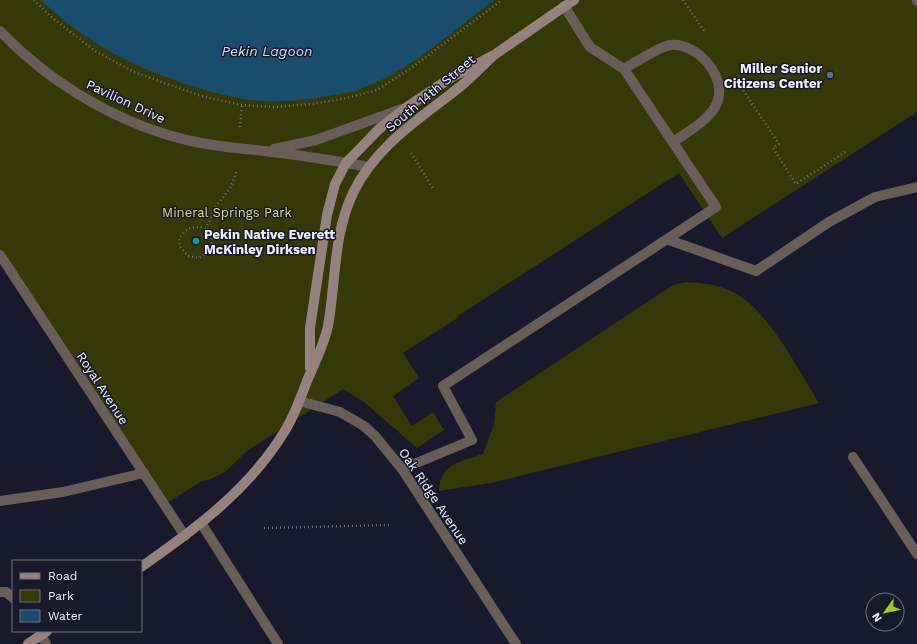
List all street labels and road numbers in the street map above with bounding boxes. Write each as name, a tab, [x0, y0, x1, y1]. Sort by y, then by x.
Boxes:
street label: South 14th Street	[383, 51, 478, 135]
street label: Pavilion Drive	[84, 77, 168, 126]
street label: Royal Avenue	[74, 349, 132, 427]
street label: Oak Ridge Avenue	[396, 445, 471, 547]

